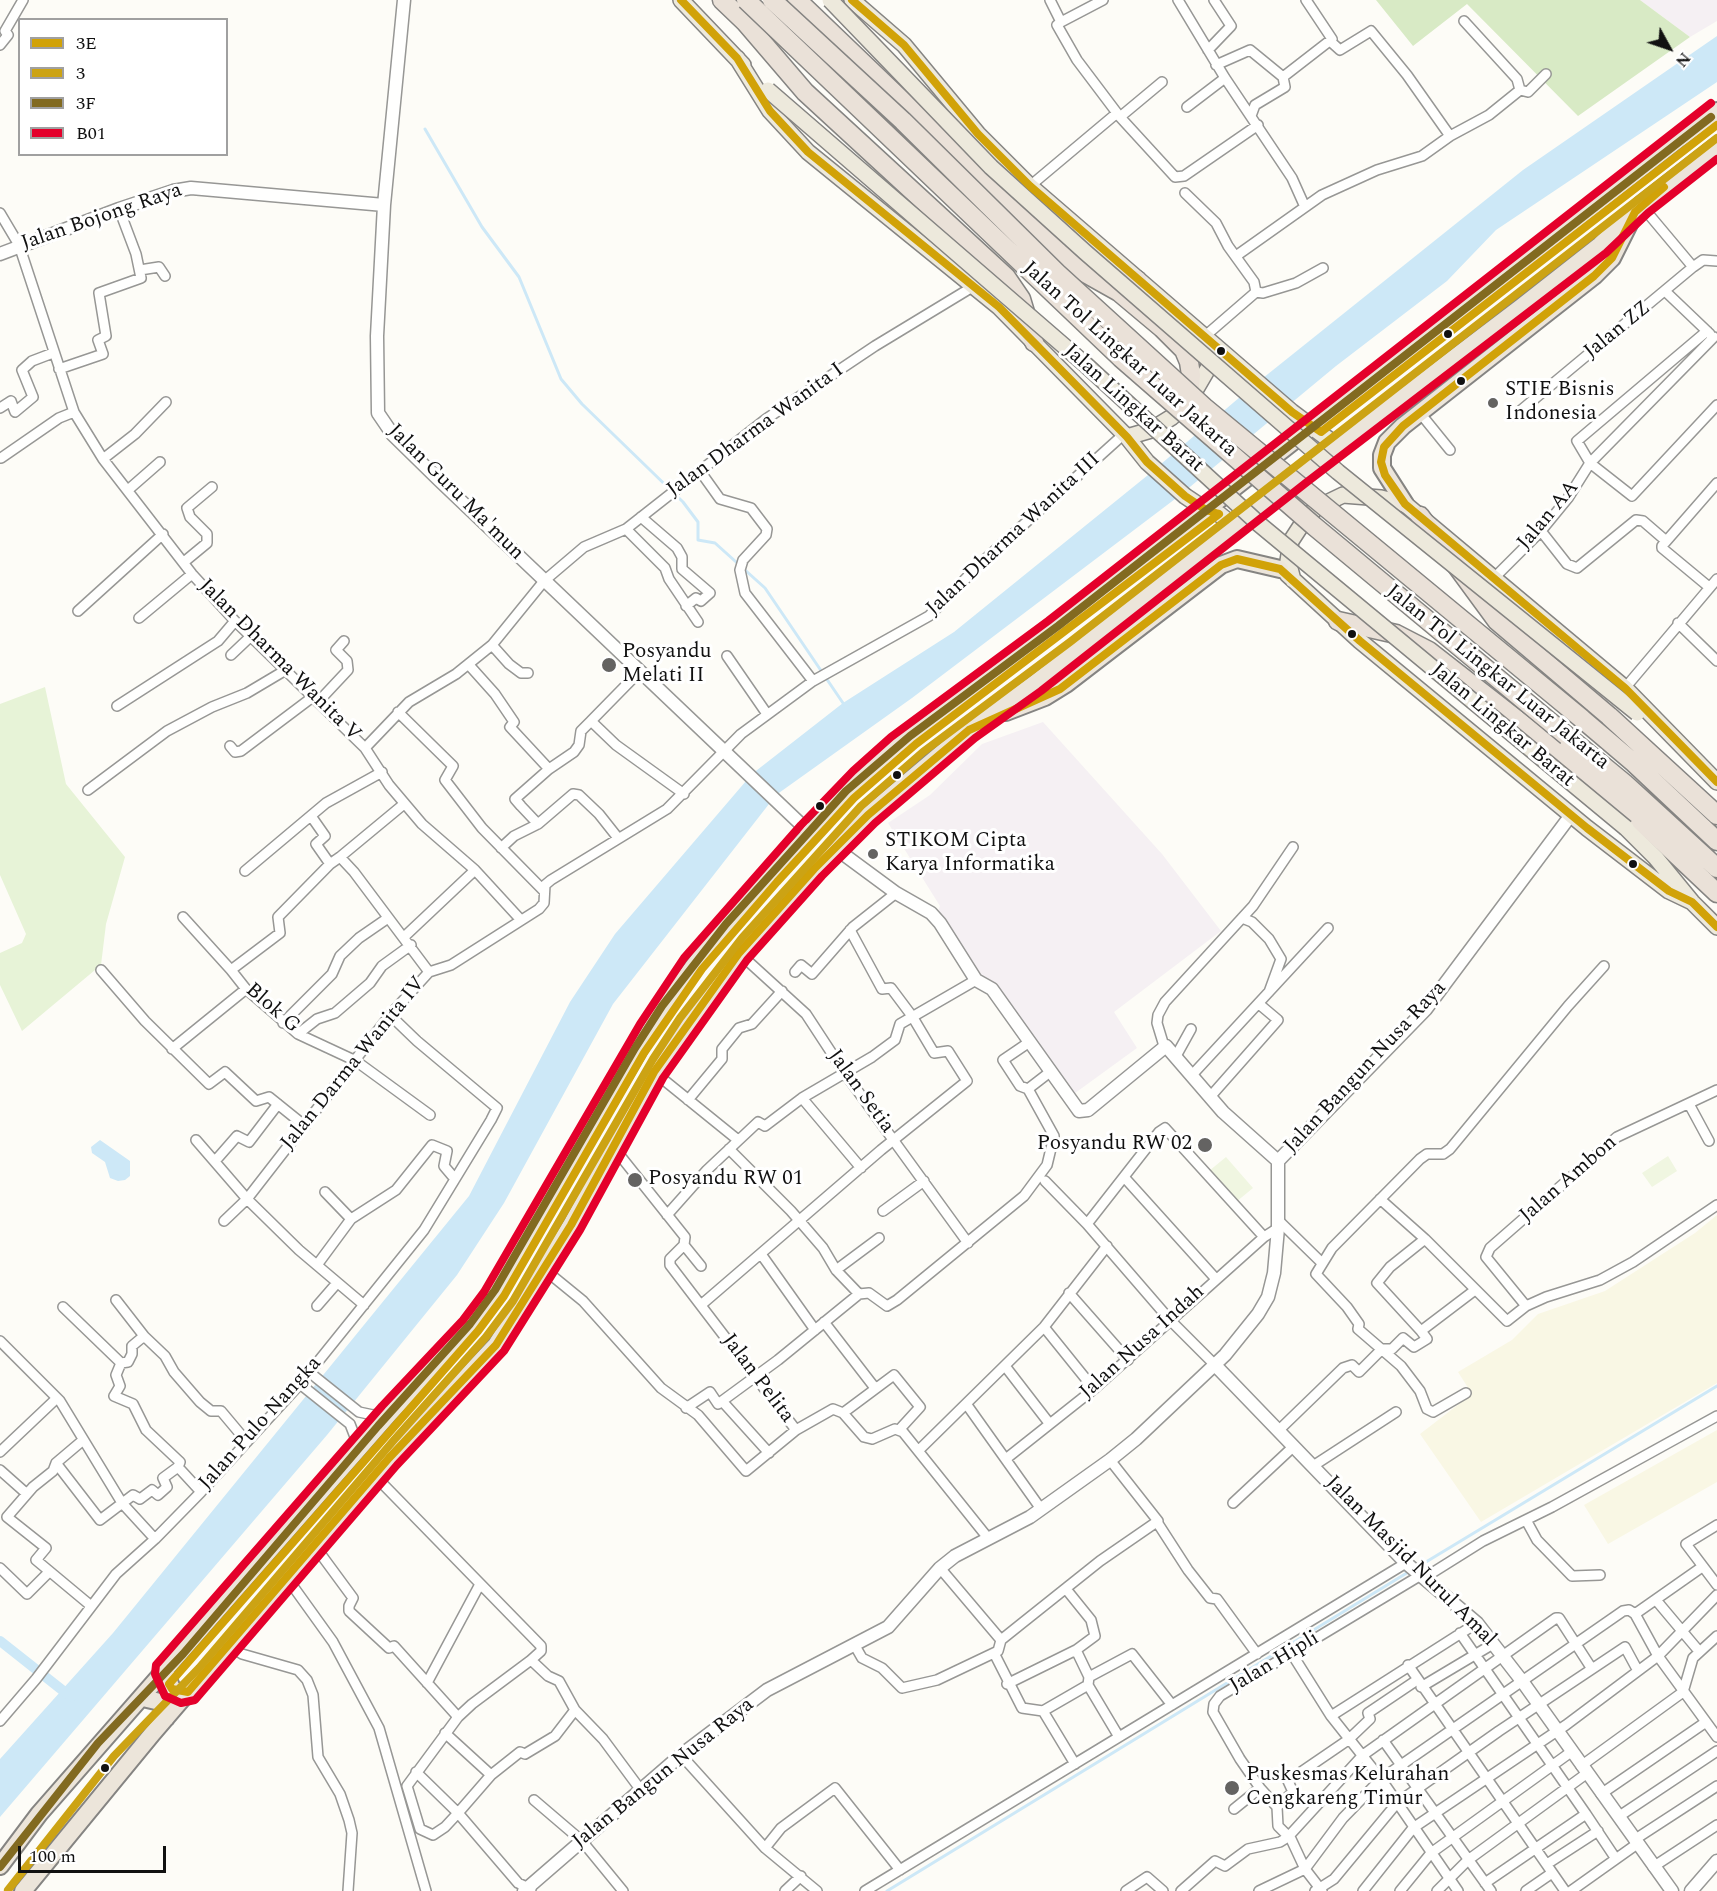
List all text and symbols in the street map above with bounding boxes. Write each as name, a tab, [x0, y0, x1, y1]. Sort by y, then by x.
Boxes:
legend	[18, 18, 228, 156]
north arrow	[1639, 18, 1699, 78]
text: 3E	[76, 30, 97, 57]
text: N	[1669, 47, 1696, 72]
text: 3	[76, 60, 85, 87]
text: 3F	[76, 90, 96, 117]
text: B01	[76, 120, 106, 147]
street label: Jalan Bojong Raya	[18, 179, 186, 257]
street label: Jalan Tol Lingkar Luar Jakarta	[1016, 257, 1242, 463]
street label: Jalan ZZ	[1580, 297, 1656, 365]
unlabelled marker	[1442, 328, 1454, 340]
street label: Jalan Lingkar Barat	[1058, 339, 1208, 479]
unlabelled marker	[1215, 345, 1227, 357]
street label: Jalan Dharma Wanita I	[663, 358, 849, 504]
unlabelled marker	[1455, 375, 1467, 387]
place label: STIE Bisnis Indonesia	[1505, 378, 1615, 428]
marker: STIE Bisnis Indonesia	[1486, 396, 1500, 410]
street label: Jalan Guru Ma'mun	[382, 420, 528, 566]
street label: Jalan Dharma Wanita III	[922, 448, 1106, 622]
street label: Jalan AA	[1513, 476, 1585, 556]
street label: Jalan Dharma Wanita V	[192, 574, 366, 748]
street label: Jalan Tol Lingkar Luar Jakarta	[1380, 580, 1614, 776]
unlabelled marker	[1346, 628, 1358, 640]
place label: Posyandu Melati II	[622, 640, 711, 690]
marker: Posyandu Melati II	[600, 656, 618, 674]
street label: Jalan Lingkar Barat	[1425, 658, 1579, 794]
unlabelled marker	[891, 769, 903, 781]
unlabelled marker	[814, 800, 826, 812]
place label: STIKOM Cipta Karya Informatika	[885, 829, 1055, 879]
marker: STIKOM Cipta Karya Informatika	[866, 847, 880, 861]
unlabelled marker	[1627, 858, 1639, 870]
street label: Jalan Darma Wanita IV	[276, 972, 432, 1156]
street label: Jalan Bangun Nusa Raya	[1280, 977, 1452, 1159]
street label: Blok G	[240, 978, 304, 1040]
street label: Jalan Setia	[821, 1045, 899, 1139]
street label: Jalan Ambon	[1515, 1131, 1623, 1229]
place label: Posyandu RW 02	[1037, 1132, 1192, 1158]
marker: Posyandu RW 02	[1196, 1136, 1214, 1154]
place label: Posyandu RW 01	[648, 1167, 803, 1193]
marker: Posyandu RW 01	[626, 1171, 644, 1189]
street label: Jalan Nusa Indah	[1075, 1280, 1211, 1406]
street label: Jalan Pelita	[715, 1329, 799, 1429]
street label: Jalan Pulo Nangka	[194, 1352, 328, 1496]
street label: Jalan Masjid Nurul Amal	[1319, 1471, 1501, 1653]
street label: Jalan Hipli	[1226, 1626, 1324, 1700]
street label: Jalan Bangun Nusa Raya	[568, 1693, 760, 1855]
unlabelled marker	[99, 1762, 111, 1774]
place label: Puskesmas Kelurahan Cengkareng Timur	[1246, 1763, 1449, 1813]
marker: Puskesmas Kelurahan Cengkareng Timur	[1223, 1779, 1241, 1797]
scale bar	[21, 1834, 170, 1872]
text: 100 m	[29, 1843, 76, 1870]

